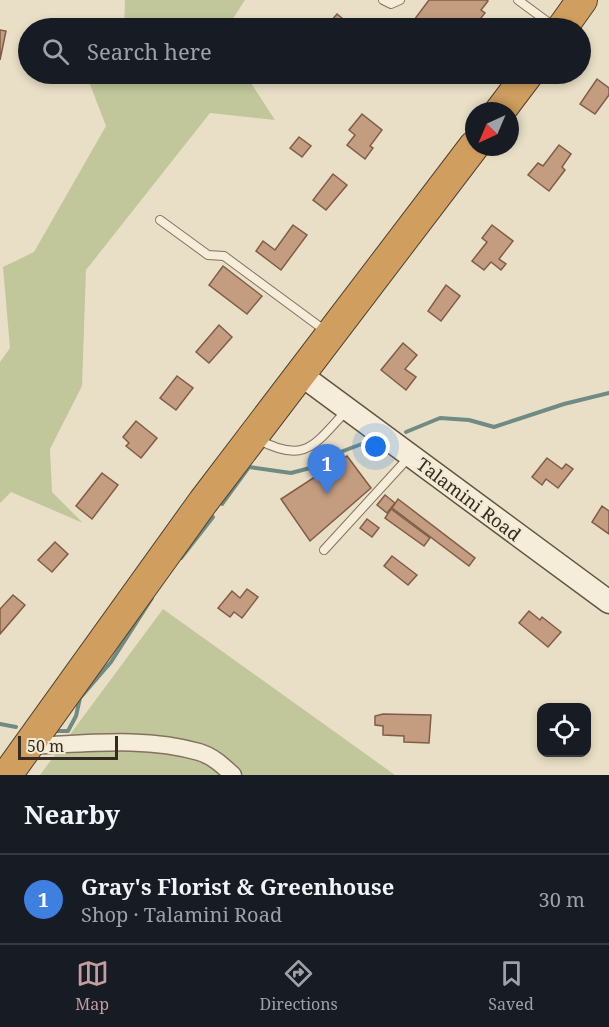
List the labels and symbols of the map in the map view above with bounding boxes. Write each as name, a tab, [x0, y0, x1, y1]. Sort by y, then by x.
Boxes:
north arrow	[465, 102, 519, 156]
your location	[361, 432, 390, 461]
pin: 1	[308, 444, 346, 494]
street label: Talamini Road	[412, 452, 526, 546]
scale bar	[18, 733, 118, 760]

